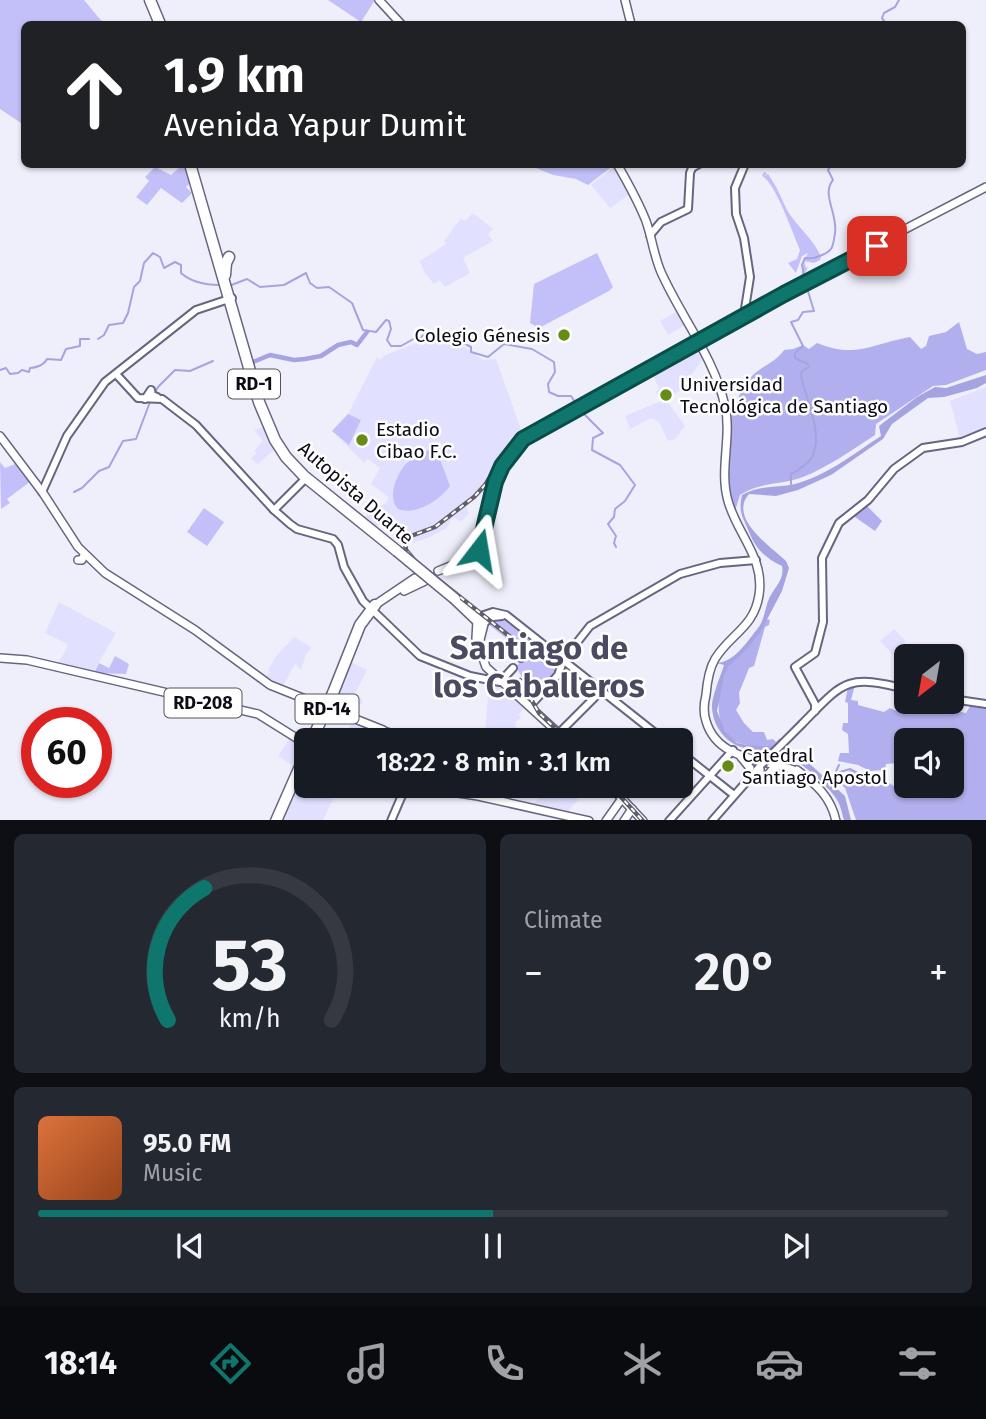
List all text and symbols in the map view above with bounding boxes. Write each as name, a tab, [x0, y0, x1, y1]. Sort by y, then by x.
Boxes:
text: 1.9 km	[164, 46, 305, 105]
icon: ahead	[49, 49, 140, 140]
text: Avenida Yapur Dumit	[164, 106, 466, 144]
pin	[847, 216, 907, 276]
icon: arrive	[858, 227, 896, 265]
place label: Colegio Génesis	[415, 324, 550, 347]
marker: Colegio Génesis	[556, 327, 572, 343]
road number: RD-1	[228, 370, 280, 398]
place label: Universidad Tecnológica de Santiago	[680, 373, 888, 418]
marker: Universidad Tecnológica de Santiago	[658, 387, 674, 403]
place label: Estadio Cibao F.C.	[376, 418, 457, 463]
marker: Estadio Cibao F.C.	[354, 432, 370, 448]
street label: Autopista Duarte	[294, 437, 418, 549]
position arrow	[442, 513, 516, 587]
district label: Santiago de los Caballeros	[433, 628, 645, 706]
north arrow	[894, 644, 964, 714]
map controls	[894, 644, 964, 798]
road number: RD-208	[164, 688, 242, 718]
road number: RD-14	[296, 694, 358, 724]
speed limit sign: 60	[21, 707, 112, 798]
button: sound	[894, 728, 964, 798]
place label: Catedral Santiago Apostol	[742, 744, 888, 789]
text: 18:22 · 8 min · 3.1 km	[376, 747, 611, 778]
marker: Catedral Santiago Apostol	[720, 758, 736, 774]
text: Climate	[524, 906, 603, 934]
text: 53	[212, 922, 288, 1009]
text: 20°	[694, 941, 778, 1004]
text: −	[524, 950, 543, 996]
text: +	[929, 950, 948, 996]
text: km/h	[219, 1003, 281, 1033]
text: 95.0 FM	[143, 1128, 231, 1159]
text: Music	[143, 1159, 203, 1187]
icon: previous	[171, 1227, 209, 1265]
icon: pause	[474, 1227, 512, 1265]
icon: next	[777, 1227, 815, 1265]
icon: directions	[206, 1339, 255, 1388]
icon: music	[343, 1339, 392, 1388]
icon: phone	[480, 1339, 529, 1388]
icon: climate	[618, 1339, 667, 1388]
icon: car	[755, 1339, 804, 1388]
icon: filters	[893, 1339, 942, 1388]
text: 18:14	[44, 1344, 117, 1382]

